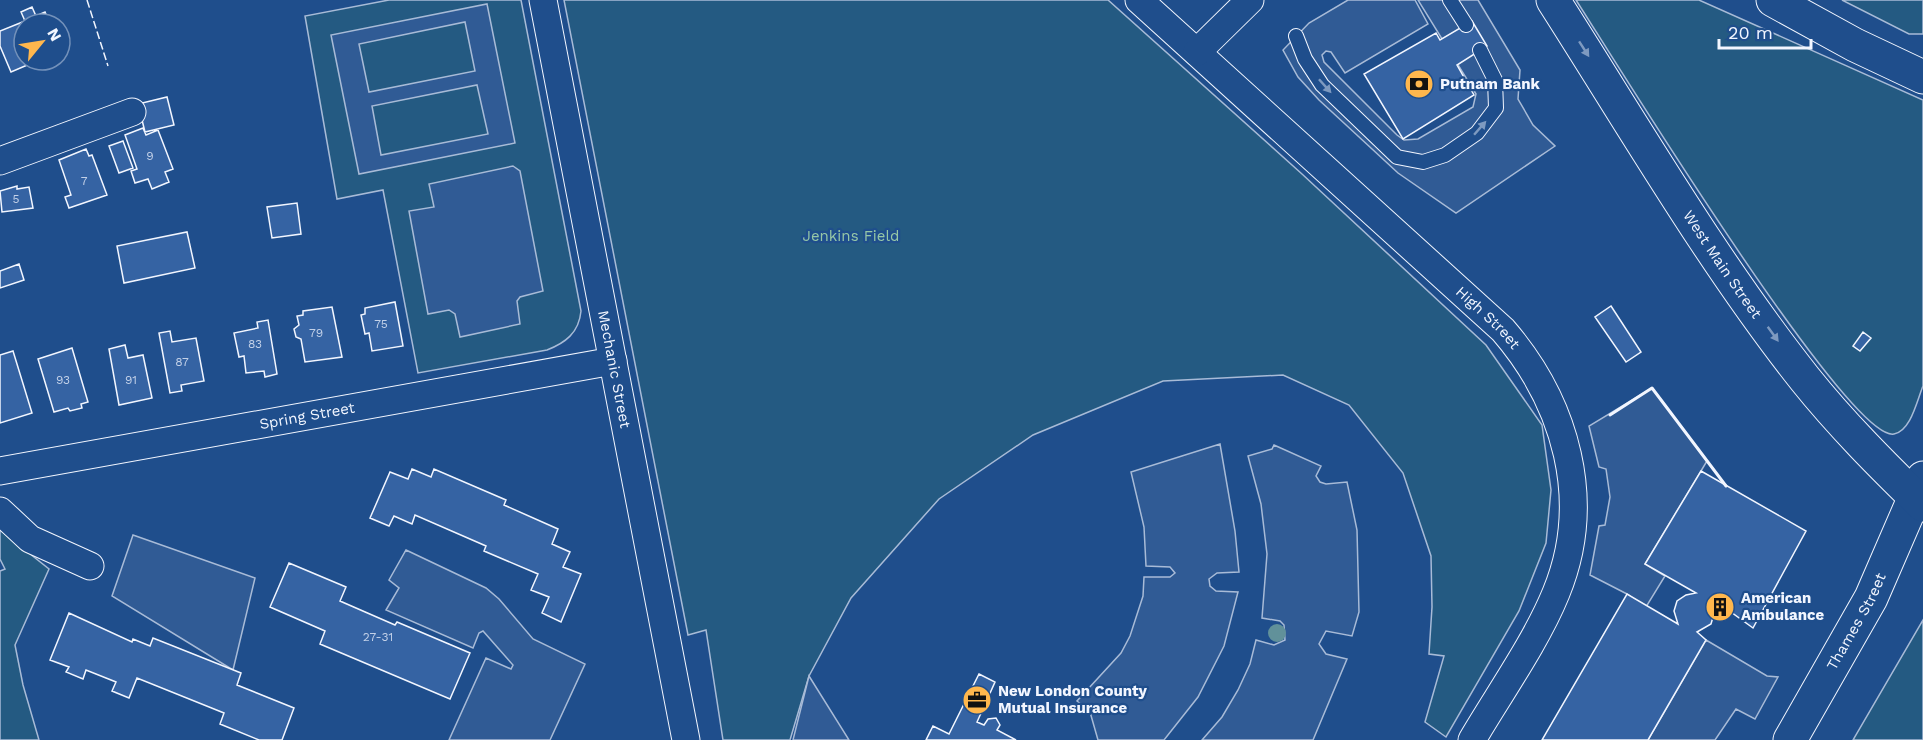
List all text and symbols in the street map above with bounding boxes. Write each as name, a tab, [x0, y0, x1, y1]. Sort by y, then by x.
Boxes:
north arrow	[12, 12, 72, 72]
scale bar	[1719, 12, 1810, 50]
text: 20 m	[1728, 22, 1773, 43]
text: N	[43, 25, 66, 45]
one-way arrow	[1579, 41, 1590, 57]
bank icon: Putnam Bank	[1403, 68, 1435, 100]
place label: Putnam Bank	[1440, 75, 1540, 93]
one-way arrow	[1318, 78, 1331, 93]
one-way arrow	[1473, 121, 1486, 136]
house number: 9	[146, 149, 154, 163]
house number: 7	[81, 174, 88, 188]
house number: 5	[13, 192, 20, 206]
street label: West Main Street	[1679, 207, 1766, 323]
park label: Jenkins Field	[803, 227, 899, 245]
street label: High Street	[1452, 283, 1524, 353]
street label: Mechanic Street	[594, 309, 635, 430]
house number: 75	[374, 317, 388, 331]
house number: 79	[309, 326, 323, 340]
one-way arrow	[1767, 326, 1779, 342]
house number: 83	[248, 337, 262, 351]
house number: 87	[175, 355, 189, 369]
house number: 93	[56, 373, 70, 387]
house number: 91	[125, 373, 137, 387]
street label: Spring Street	[258, 398, 357, 433]
street label: Thames Street	[1823, 570, 1890, 673]
place label: American Ambulance	[1741, 589, 1824, 624]
building icon: American Ambulance	[1704, 591, 1736, 623]
house number: 27-31	[363, 630, 393, 644]
place label: New London County Mutual Insurance	[998, 682, 1148, 717]
office icon: New London County Mutual Insurance	[961, 684, 993, 716]

